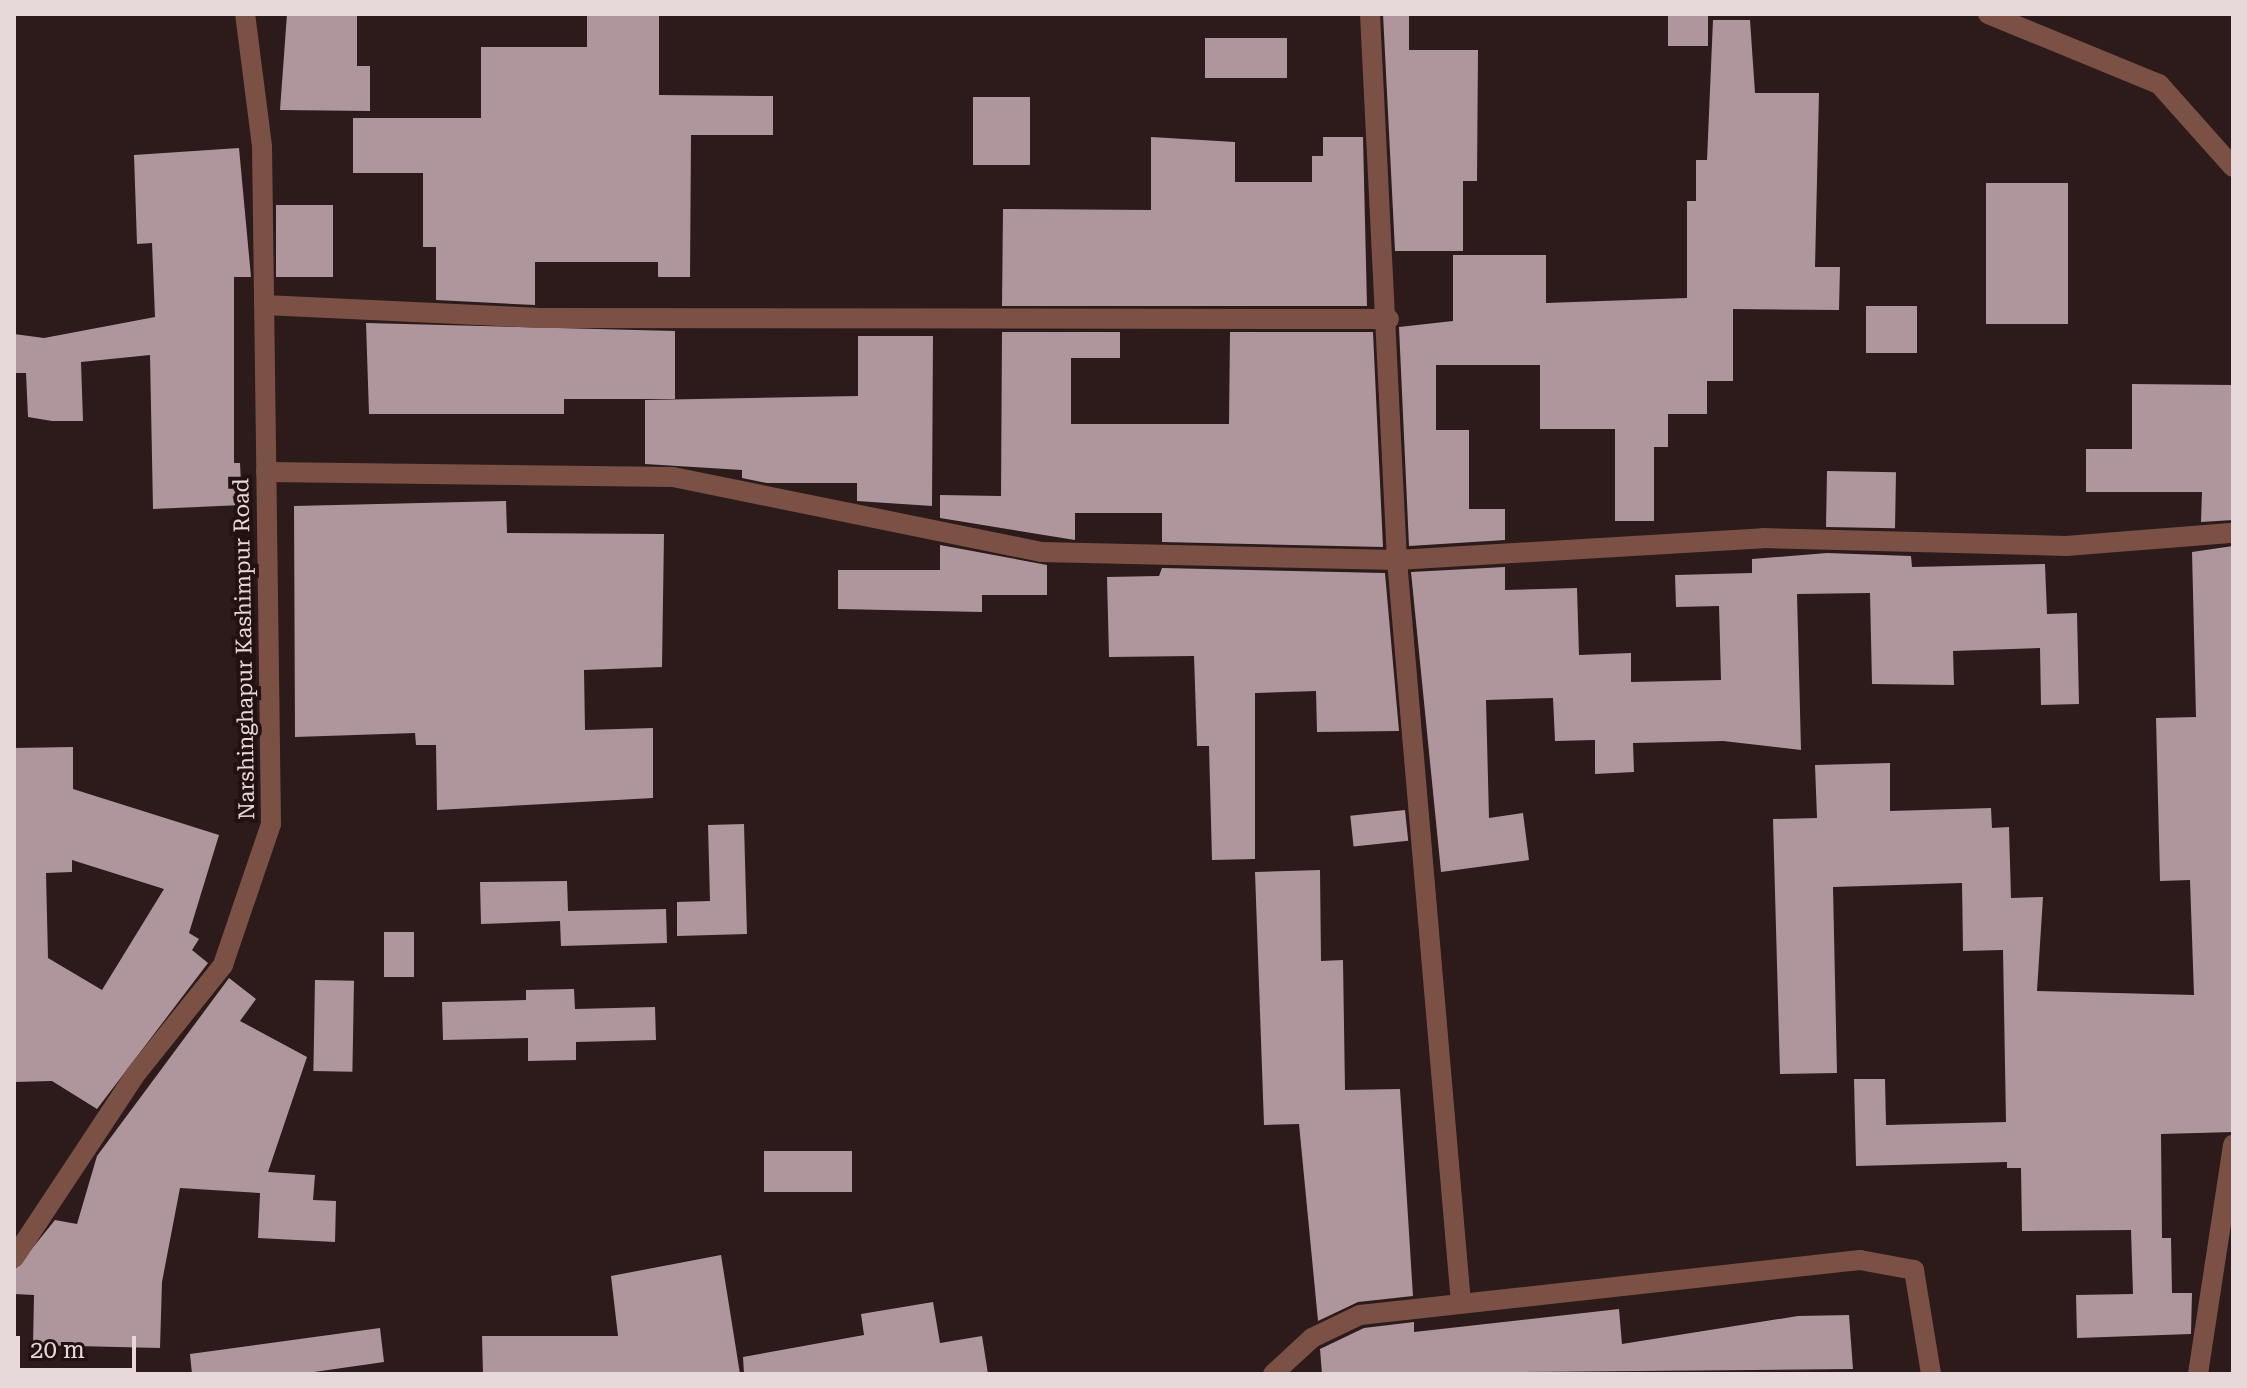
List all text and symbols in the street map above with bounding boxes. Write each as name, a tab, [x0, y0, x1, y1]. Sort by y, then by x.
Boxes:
street label: Narshinghapur Kashimpur Road	[228, 478, 260, 820]
scale bar	[20, 1320, 140, 1370]
text: 20 m	[30, 1336, 85, 1364]

